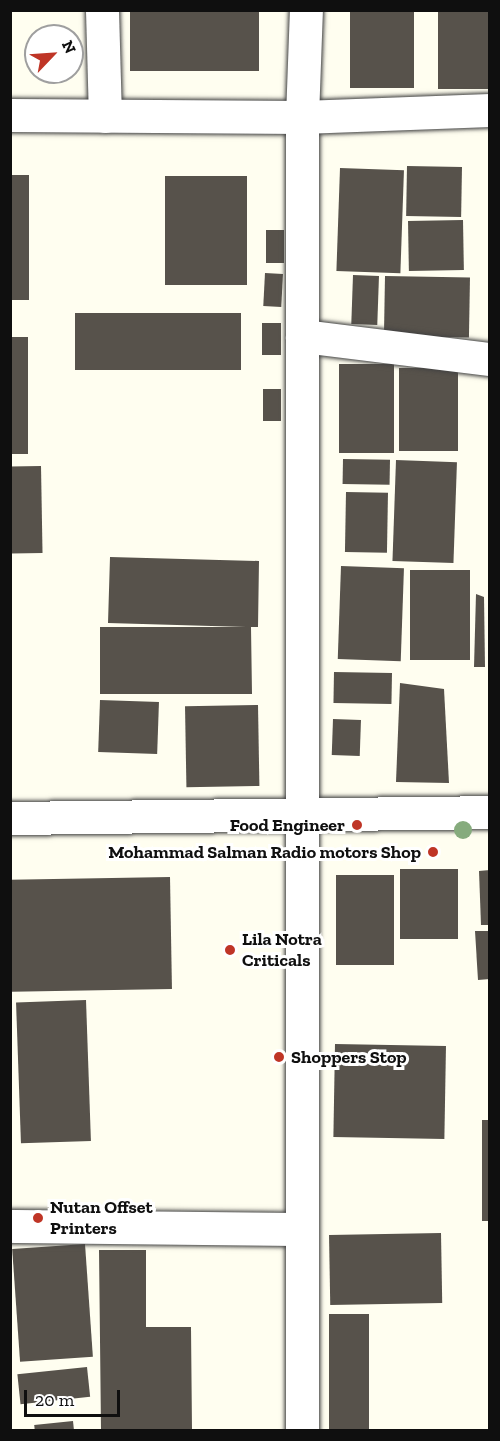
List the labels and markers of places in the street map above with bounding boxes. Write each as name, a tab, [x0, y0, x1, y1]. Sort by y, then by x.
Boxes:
place label: Food Engineer	[230, 814, 345, 836]
marker: Food Engineer	[350, 818, 364, 832]
place label: Mohammad Salman Radio motors Shop	[108, 841, 421, 863]
marker: Mohammad Salman Radio motors Shop	[426, 845, 440, 859]
place label: Lila Notra Criticals	[242, 929, 322, 972]
marker: Lila Notra Criticals	[223, 943, 237, 957]
place label: Shoppers Stop	[291, 1046, 407, 1068]
marker: Shoppers Stop	[272, 1050, 286, 1064]
place label: Nutan Offset Printers	[50, 1197, 153, 1240]
marker: Nutan Offset Printers	[31, 1211, 45, 1225]

